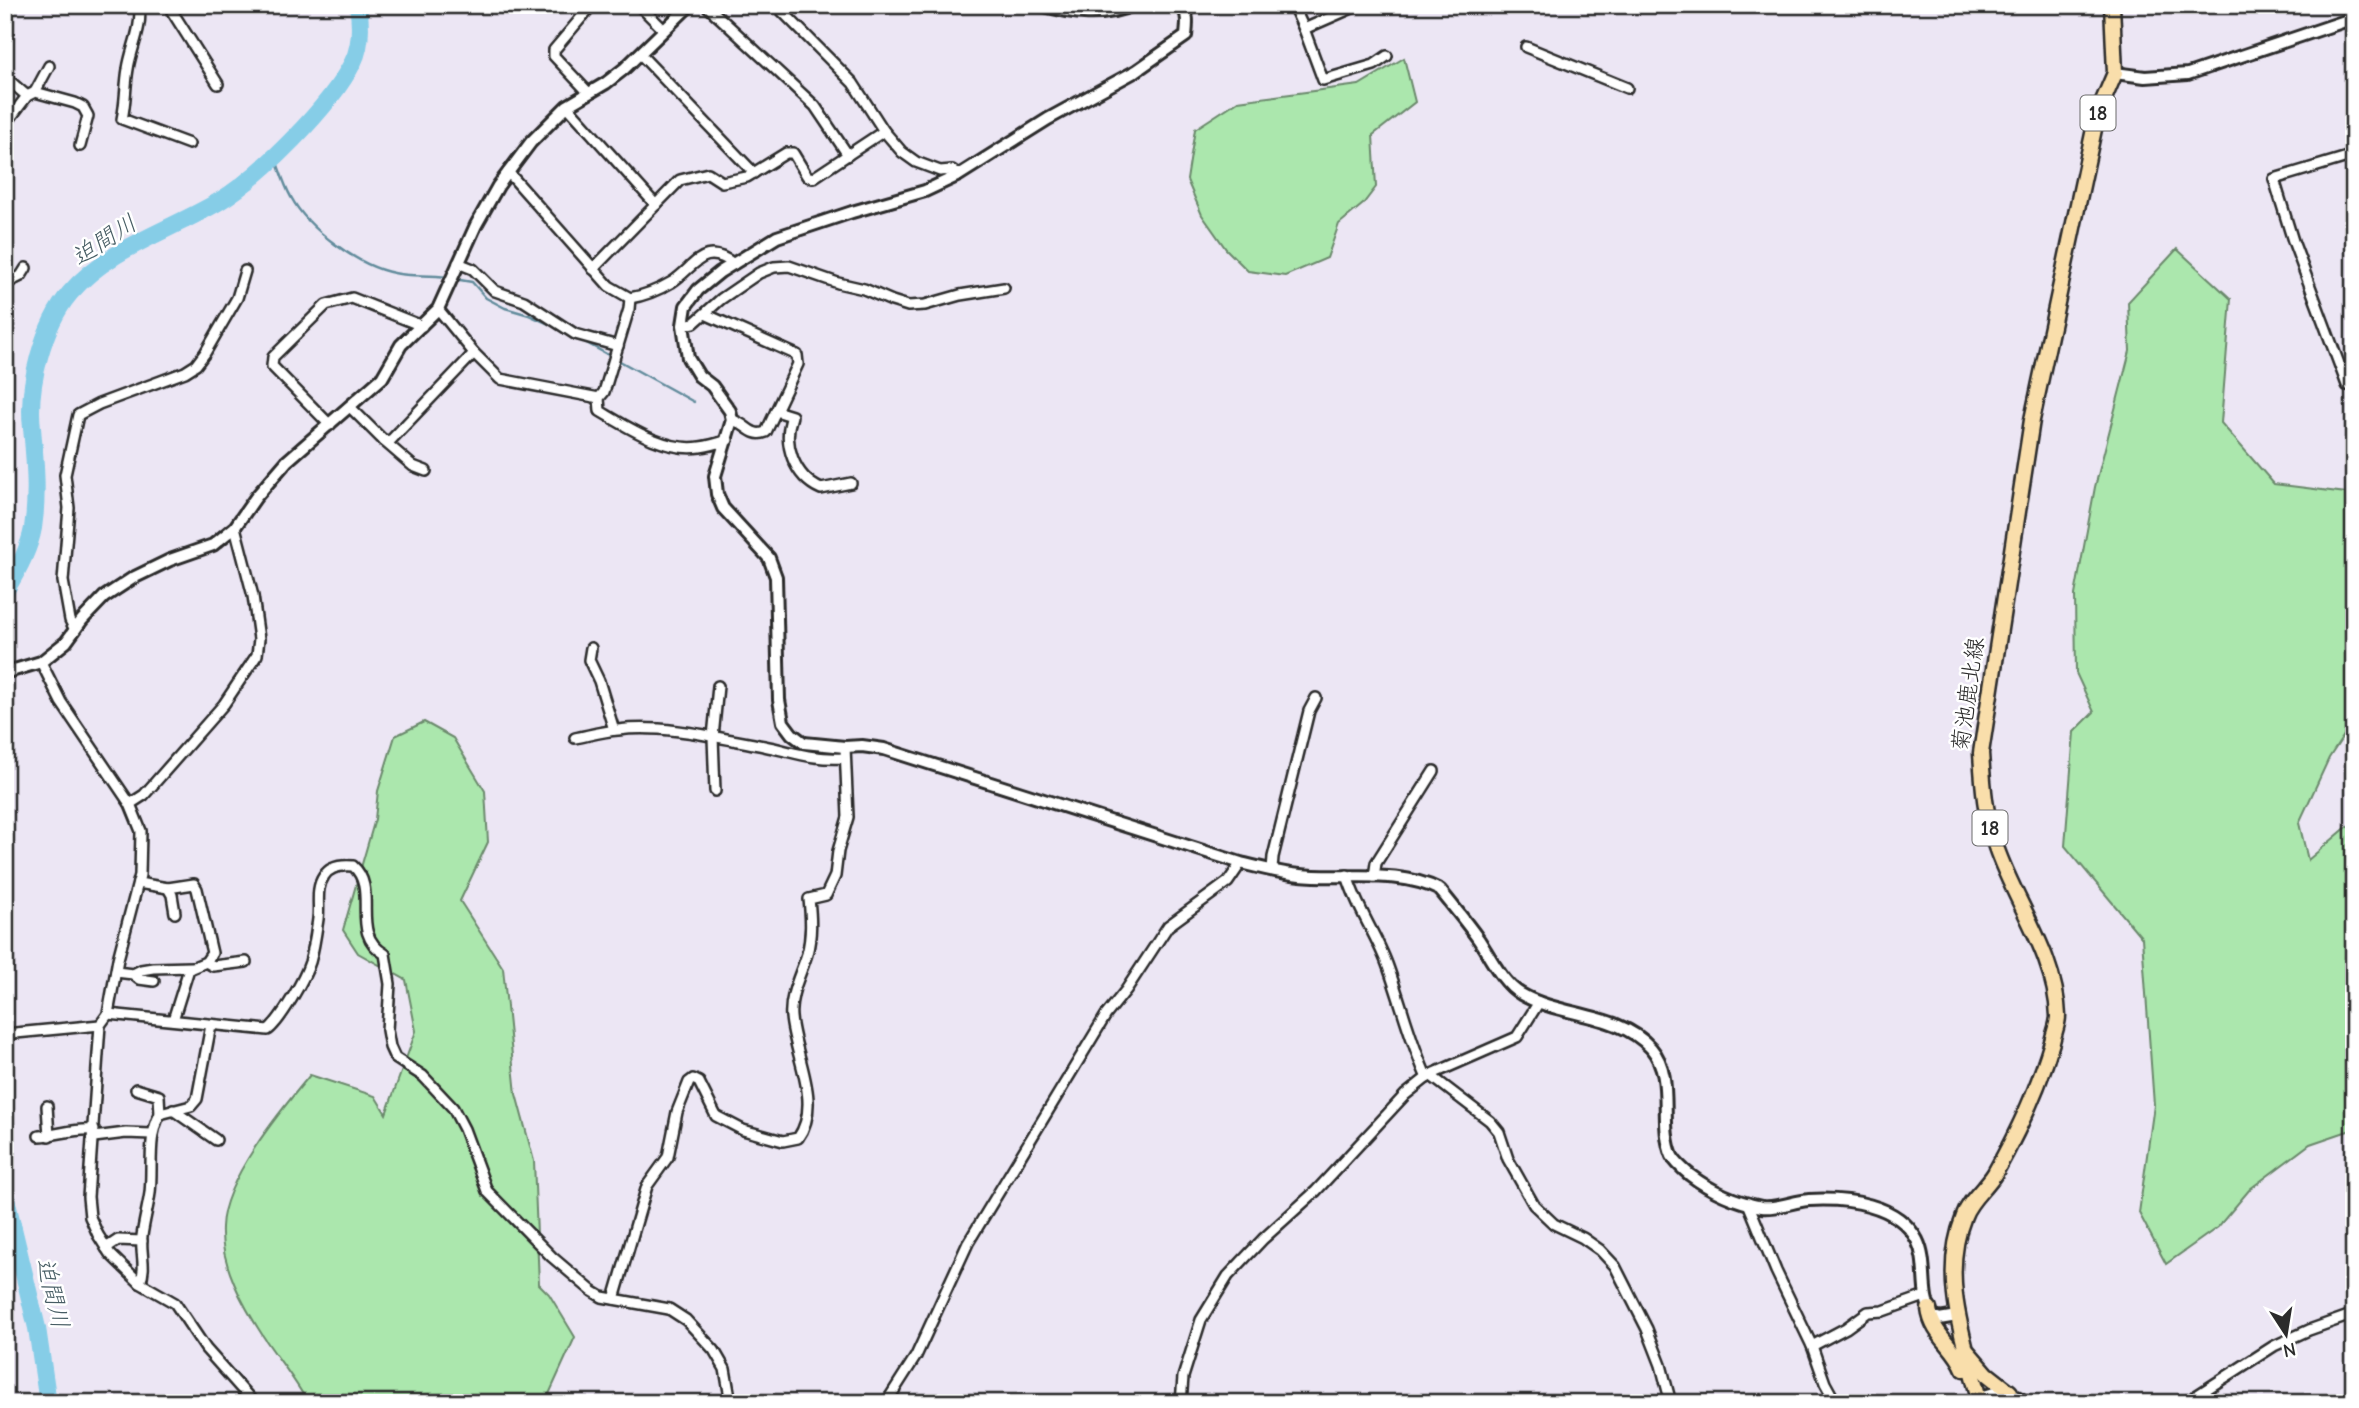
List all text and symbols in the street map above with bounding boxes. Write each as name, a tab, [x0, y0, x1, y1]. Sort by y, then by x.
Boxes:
road number: 18	[2080, 96, 2116, 130]
water label: 迫間川	[66, 209, 142, 271]
street label: 菊池鹿北線	[1947, 635, 1989, 753]
road number: 18	[1972, 810, 2008, 846]
water label: 迫間川	[31, 1255, 75, 1331]
north arrow	[2250, 1300, 2320, 1370]
text: N	[2281, 1338, 2298, 1362]

